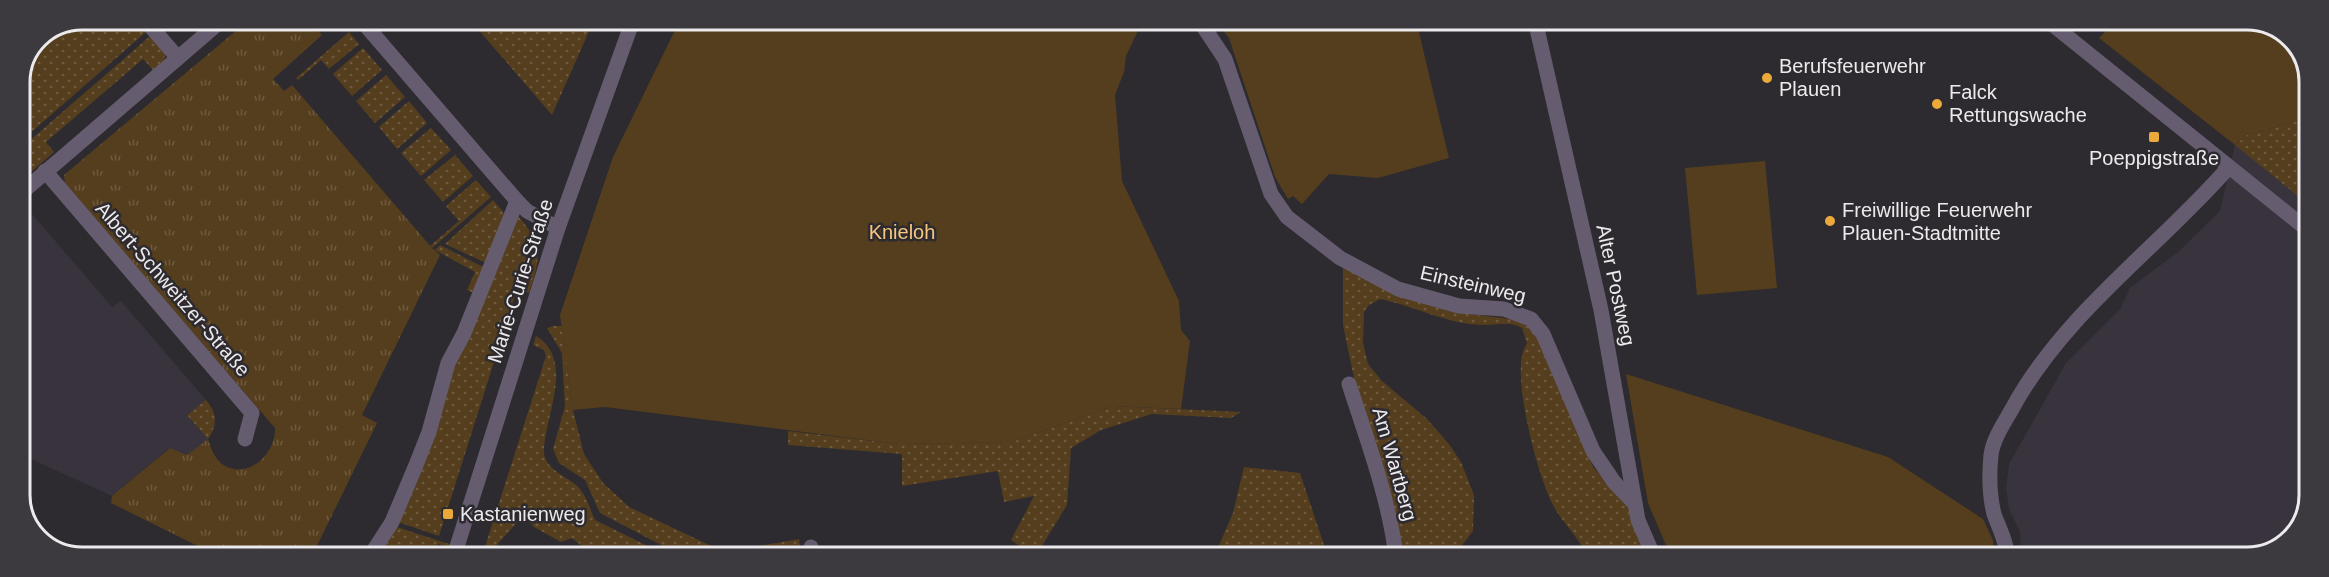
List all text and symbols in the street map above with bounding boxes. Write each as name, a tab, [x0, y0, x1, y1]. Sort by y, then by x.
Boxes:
place label: Berufsfeuerwehr Plauen	[1779, 55, 1926, 100]
marker: Berufsfeuerwehr Plauen	[1760, 71, 1774, 85]
place label: Falck Rettungswache	[1949, 81, 2087, 126]
marker: Falck Rettungswache	[1930, 97, 1944, 111]
marker: Poeppigstraße	[2147, 130, 2161, 144]
place label: Poeppigstraße	[2089, 147, 2219, 169]
street label: Marie-Curie-Straße	[483, 196, 557, 366]
street label: Albert-Schweitzer-Straße	[91, 197, 255, 381]
place label: Freiwillige Feuerwehr Plauen-Stadtmitte	[1842, 199, 2032, 244]
marker: Freiwillige Feuerwehr Plauen-Stadtmitte	[1823, 214, 1837, 228]
park label: Knieloh	[869, 221, 935, 243]
street label: Alter Postweg	[1592, 222, 1640, 348]
street label: Einsteinweg	[1418, 261, 1528, 307]
street label: Am Wartberg	[1368, 405, 1422, 523]
place label: Kastanienweg	[460, 503, 586, 525]
marker: Kastanienweg	[441, 507, 455, 521]

